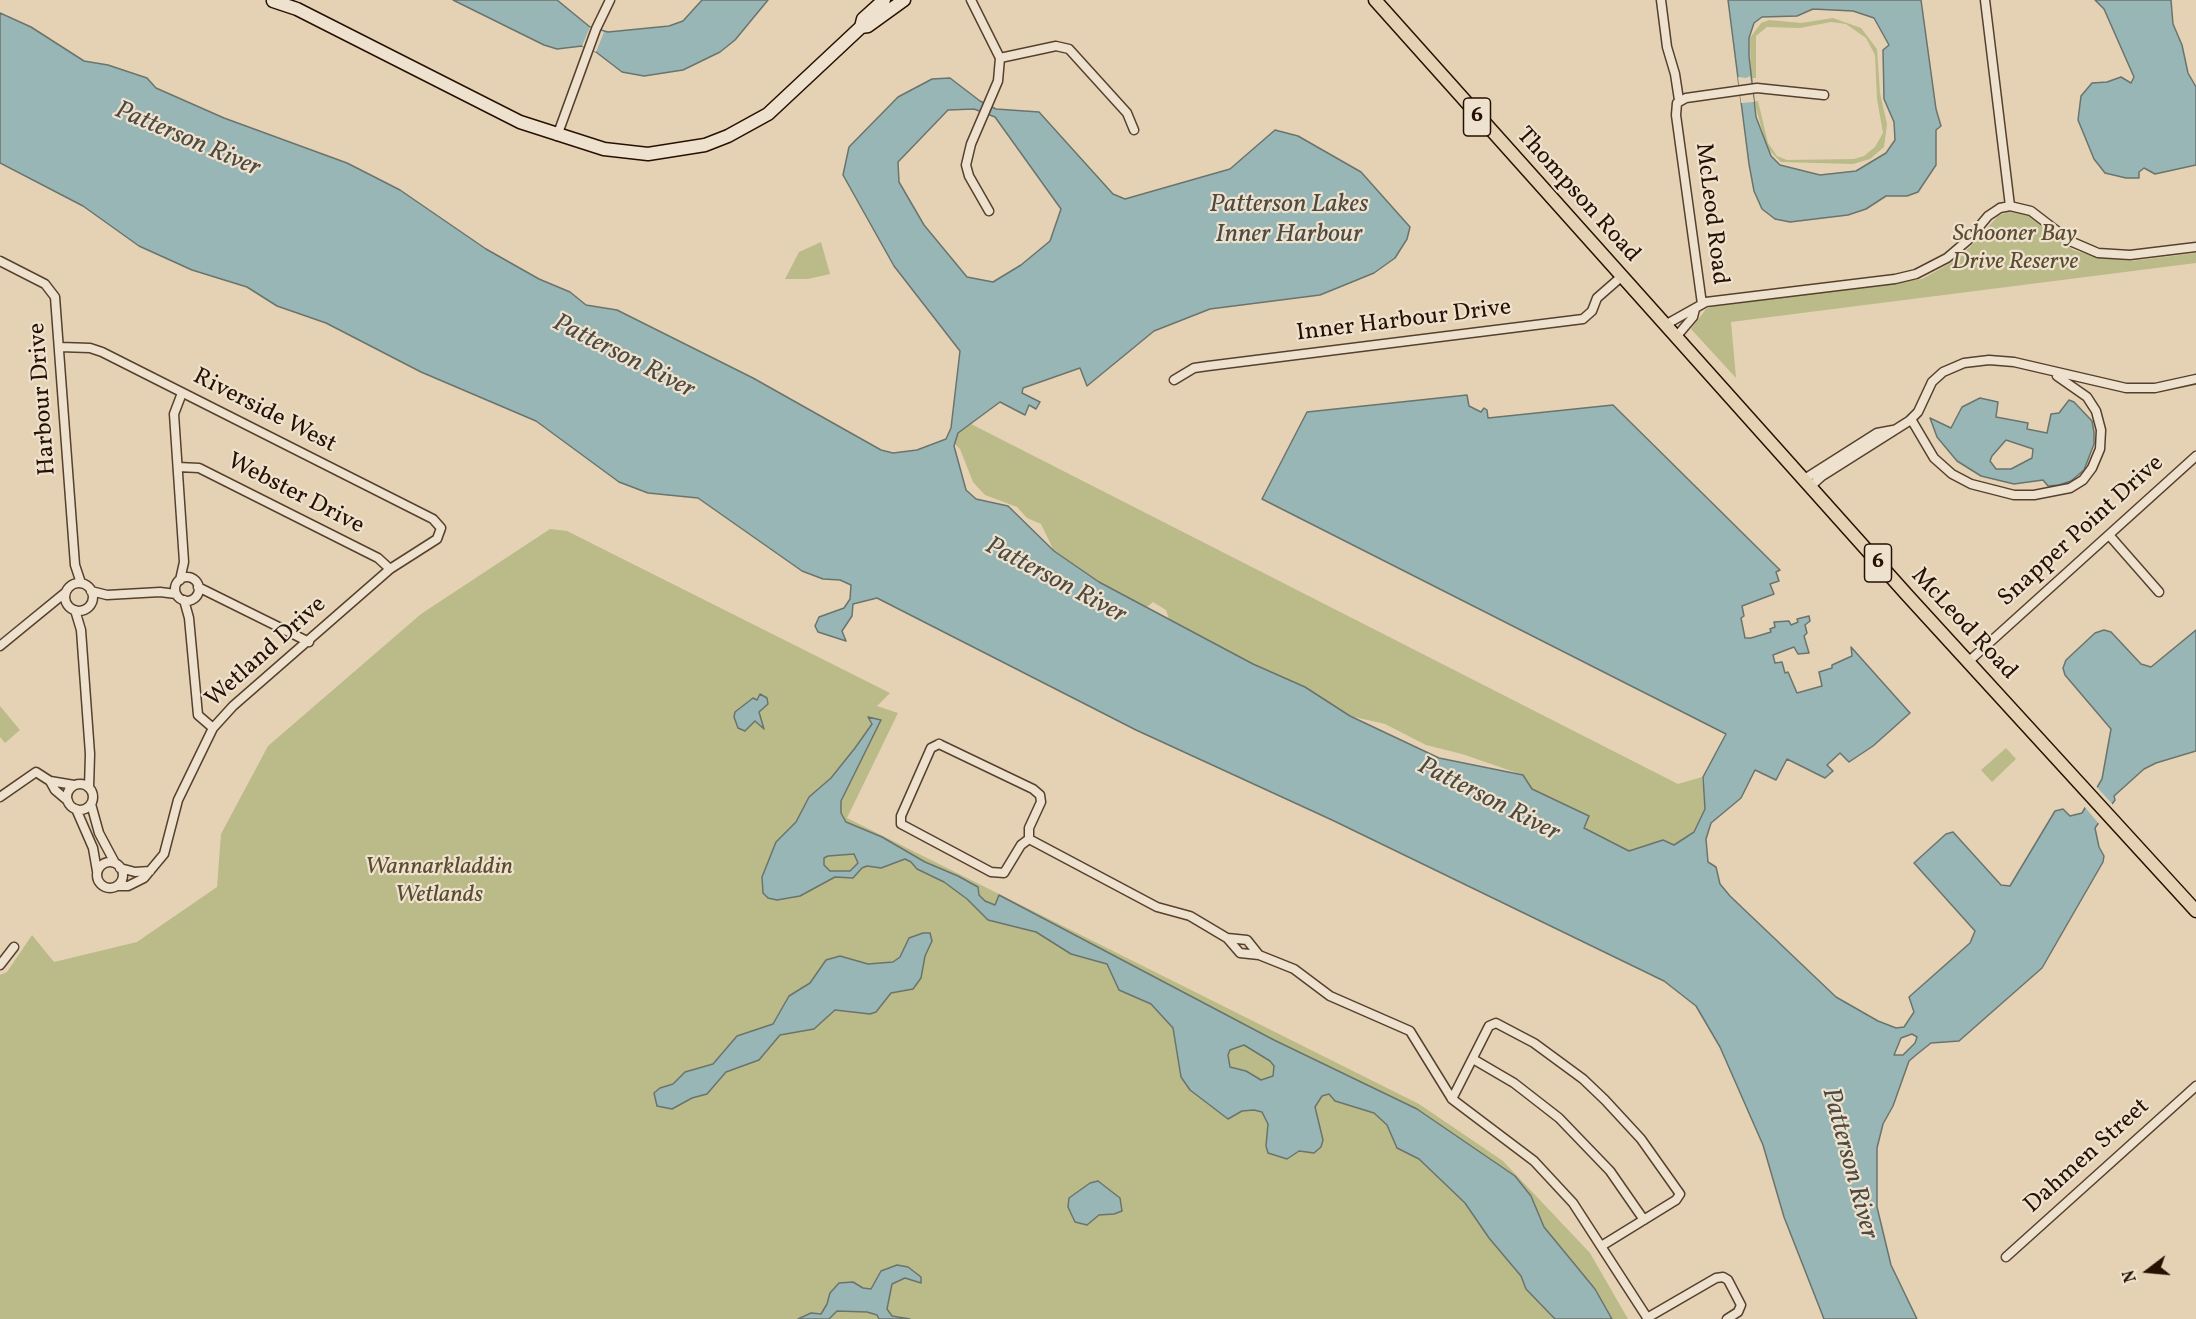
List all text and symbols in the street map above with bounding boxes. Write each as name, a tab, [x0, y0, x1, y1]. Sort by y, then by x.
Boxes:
water label: Patterson River	[109, 96, 265, 186]
road number: 6	[1464, 98, 1490, 136]
street label: Thompson Road	[1509, 122, 1645, 270]
street label: McLeod Road	[1687, 141, 1733, 287]
water label: Patterson Lakes Inner Harbour	[1209, 190, 1369, 252]
park label: Schooner Bay Drive Reserve	[1952, 222, 2078, 278]
street label: Inner Harbour Drive	[1295, 295, 1513, 349]
water label: Patterson River	[547, 309, 699, 407]
street label: Harbour Drive	[24, 322, 64, 476]
street label: Riverside West	[188, 364, 340, 460]
street label: Webster Drive	[222, 448, 368, 542]
street label: Snapper Point Drive	[1993, 450, 2171, 614]
water label: Patterson River	[979, 532, 1131, 632]
road number: 6	[1864, 544, 1892, 582]
street label: McLeod Road	[1904, 563, 2022, 687]
street label: Wetland Drive	[201, 591, 333, 715]
water label: Patterson River	[1412, 752, 1564, 850]
park label: Wannarkladdin Wetlands	[365, 855, 513, 911]
water label: Patterson River	[1813, 1085, 1883, 1243]
street label: Dahmen Street	[2019, 1093, 2157, 1221]
north arrow	[2118, 1241, 2178, 1301]
text: N	[2119, 1267, 2143, 1285]

